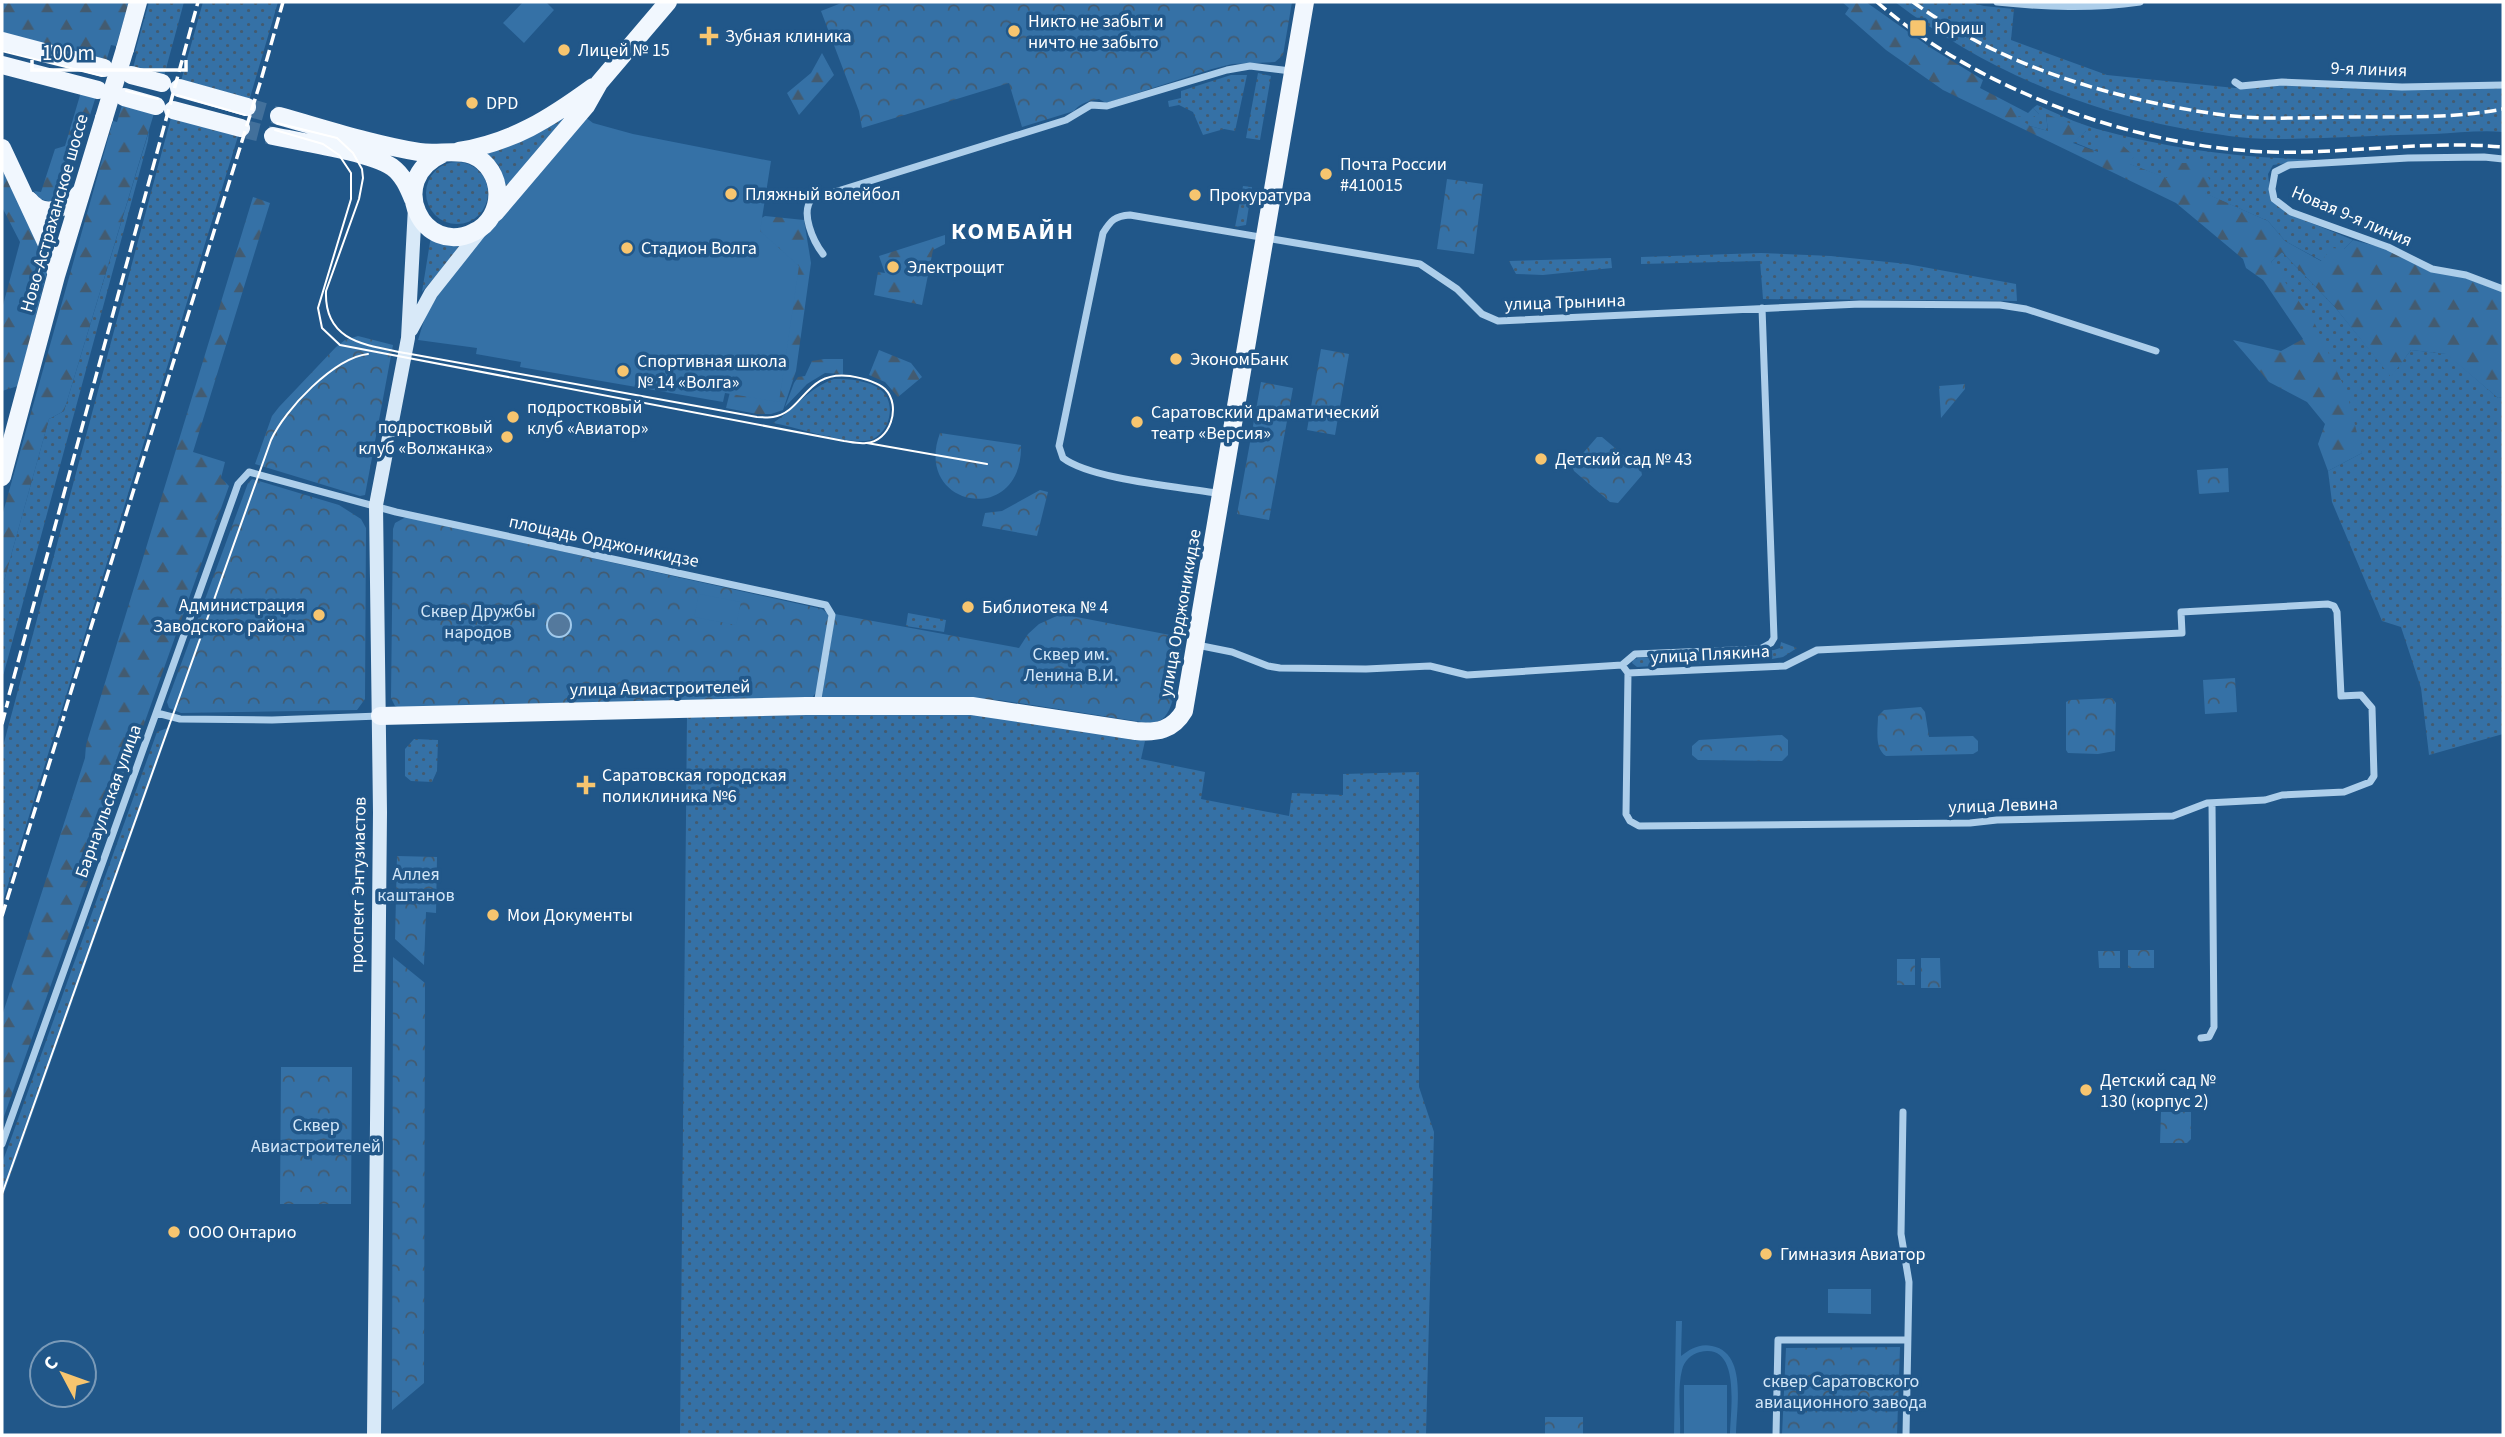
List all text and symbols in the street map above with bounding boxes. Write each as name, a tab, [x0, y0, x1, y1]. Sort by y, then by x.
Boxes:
place label: Никто не забыт и ничто не забыто	[1028, 9, 1164, 55]
place label: Юриш	[1934, 16, 1984, 41]
marker: Юриш	[1908, 18, 1928, 38]
marker: Никто не забыт и ничто не забыто	[1006, 23, 1022, 39]
place label: Зубная клиника	[725, 24, 852, 49]
marker: Зубная клиника	[699, 26, 719, 46]
scale bar	[32, 28, 186, 72]
text: 100 m	[42, 38, 95, 68]
place label: Лицей № 15	[578, 38, 670, 63]
marker: Лицей № 15	[556, 42, 572, 58]
street label: 9-я линия	[2330, 56, 2408, 83]
place label: DPD	[486, 91, 518, 116]
marker: DPD	[464, 95, 480, 111]
street label: Ново-Астраханское шоссе	[14, 111, 95, 315]
place label: Почта России #410015	[1340, 152, 1447, 198]
marker: Почта России #410015	[1318, 166, 1334, 182]
street label: Новая 9-я линия	[2287, 180, 2416, 253]
place label: Пляжный волейбол	[745, 182, 901, 207]
place label: Прокуратура	[1209, 183, 1312, 208]
marker: Пляжный волейбол	[723, 186, 739, 202]
marker: Прокуратура	[1187, 187, 1203, 203]
district label: КОМБАЙН	[951, 214, 1075, 249]
place label: Стадион Волга	[641, 236, 757, 261]
marker: Стадион Волга	[619, 240, 635, 256]
place label: Электрощит	[907, 255, 1004, 280]
marker: Электрощит	[885, 259, 901, 275]
street label: улица Трынина	[1504, 288, 1626, 317]
place label: ЭкономБанк	[1190, 347, 1289, 372]
place label: Спортивная школа № 14 «Волга»	[637, 349, 787, 395]
marker: ЭкономБанк	[1168, 351, 1184, 367]
marker: Спортивная школа № 14 «Волга»	[615, 363, 631, 379]
place label: подростковый клуб «Авиатор»	[527, 395, 648, 441]
place label: Саратовский драматический театр «Версия»	[1151, 400, 1380, 446]
marker: подростковый клуб «Авиатор»	[505, 409, 521, 425]
marker: Саратовский драматический театр «Версия»	[1129, 414, 1145, 430]
place label: подростковый клуб «Волжанка»	[358, 415, 493, 461]
marker: подростковый клуб «Волжанка»	[499, 429, 515, 445]
place label: Детский сад № 43	[1555, 447, 1692, 472]
marker: Детский сад № 43	[1533, 451, 1549, 467]
street label: площадь Орджоникидзе	[507, 509, 701, 574]
street label: улица Орджоникидзе	[1153, 527, 1208, 699]
place label: Администрация Заводского района	[153, 593, 305, 639]
place label: Библиотека № 4	[982, 595, 1108, 620]
park label: Сквер Дружбы народов	[420, 599, 536, 645]
marker: Библиотека № 4	[960, 599, 976, 615]
marker: Администрация Заводского района	[311, 607, 327, 623]
street label: улица Плякина	[1650, 639, 1770, 670]
park label: Сквер им. Ленина В.И.	[1024, 642, 1118, 688]
street label: улица Авиастроителей	[569, 674, 751, 703]
street label: Барнаульская улица	[69, 721, 148, 881]
place label: Саратовская городская поликлиника №6	[602, 763, 787, 809]
marker: Саратовская городская поликлиника №6	[576, 775, 596, 795]
street label: улица Левина	[1948, 791, 2058, 820]
street label: проспект Энтузиастов	[344, 797, 373, 973]
park label: Аллея каштанов	[377, 862, 455, 908]
place label: Мои Документы	[507, 903, 633, 928]
marker: Мои Документы	[485, 907, 501, 923]
place label: Детский сад № 130 (корпус 2)	[2100, 1068, 2216, 1114]
marker: Детский сад № 130 (корпус 2)	[2078, 1082, 2094, 1098]
park label: Сквер Авиастроителей	[251, 1113, 381, 1159]
place label: ООО Онтарио	[188, 1220, 296, 1245]
marker: ООО Онтарио	[166, 1224, 182, 1240]
place label: Гимназия Авиатор	[1780, 1242, 1926, 1267]
marker: Гимназия Авиатор	[1758, 1246, 1774, 1262]
north arrow	[28, 1339, 98, 1409]
text: С	[37, 1351, 65, 1377]
park label: сквер Саратовского авиационного завода	[1755, 1369, 1927, 1415]

